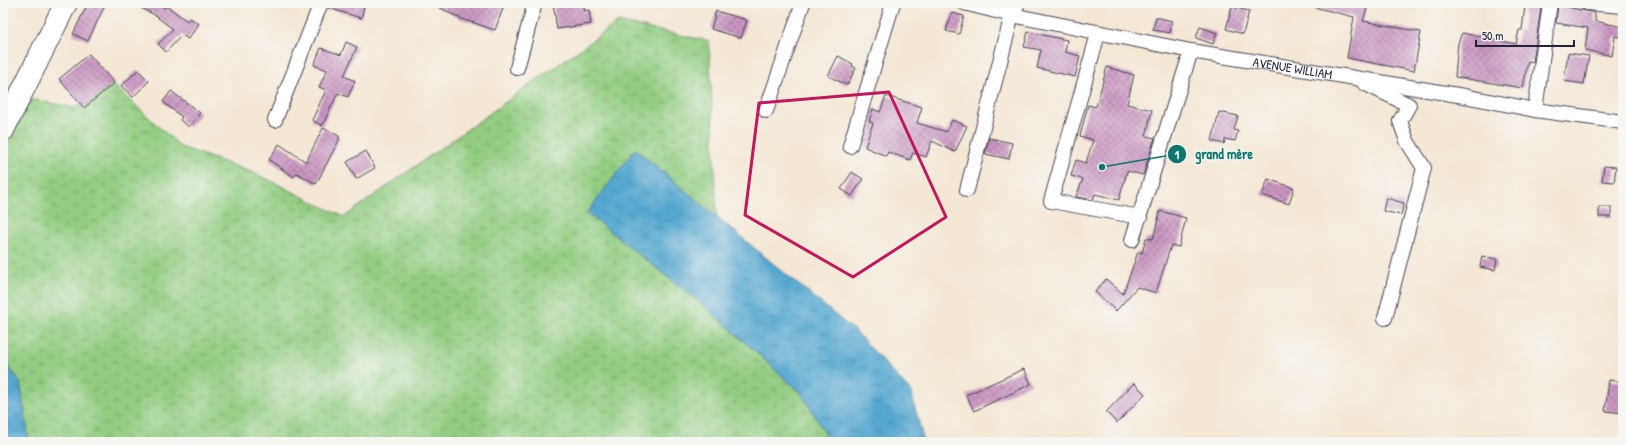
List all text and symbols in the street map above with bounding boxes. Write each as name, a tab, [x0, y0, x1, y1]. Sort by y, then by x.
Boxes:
scale bar	[1476, 22, 1574, 48]
text: 50 m	[1482, 27, 1503, 44]
street label: AVENUE WILLIAM	[1252, 52, 1334, 83]
callout: grand mère	[1167, 141, 1261, 167]
text: grand mère	[1195, 144, 1254, 165]
text: 1	[1175, 146, 1180, 163]

